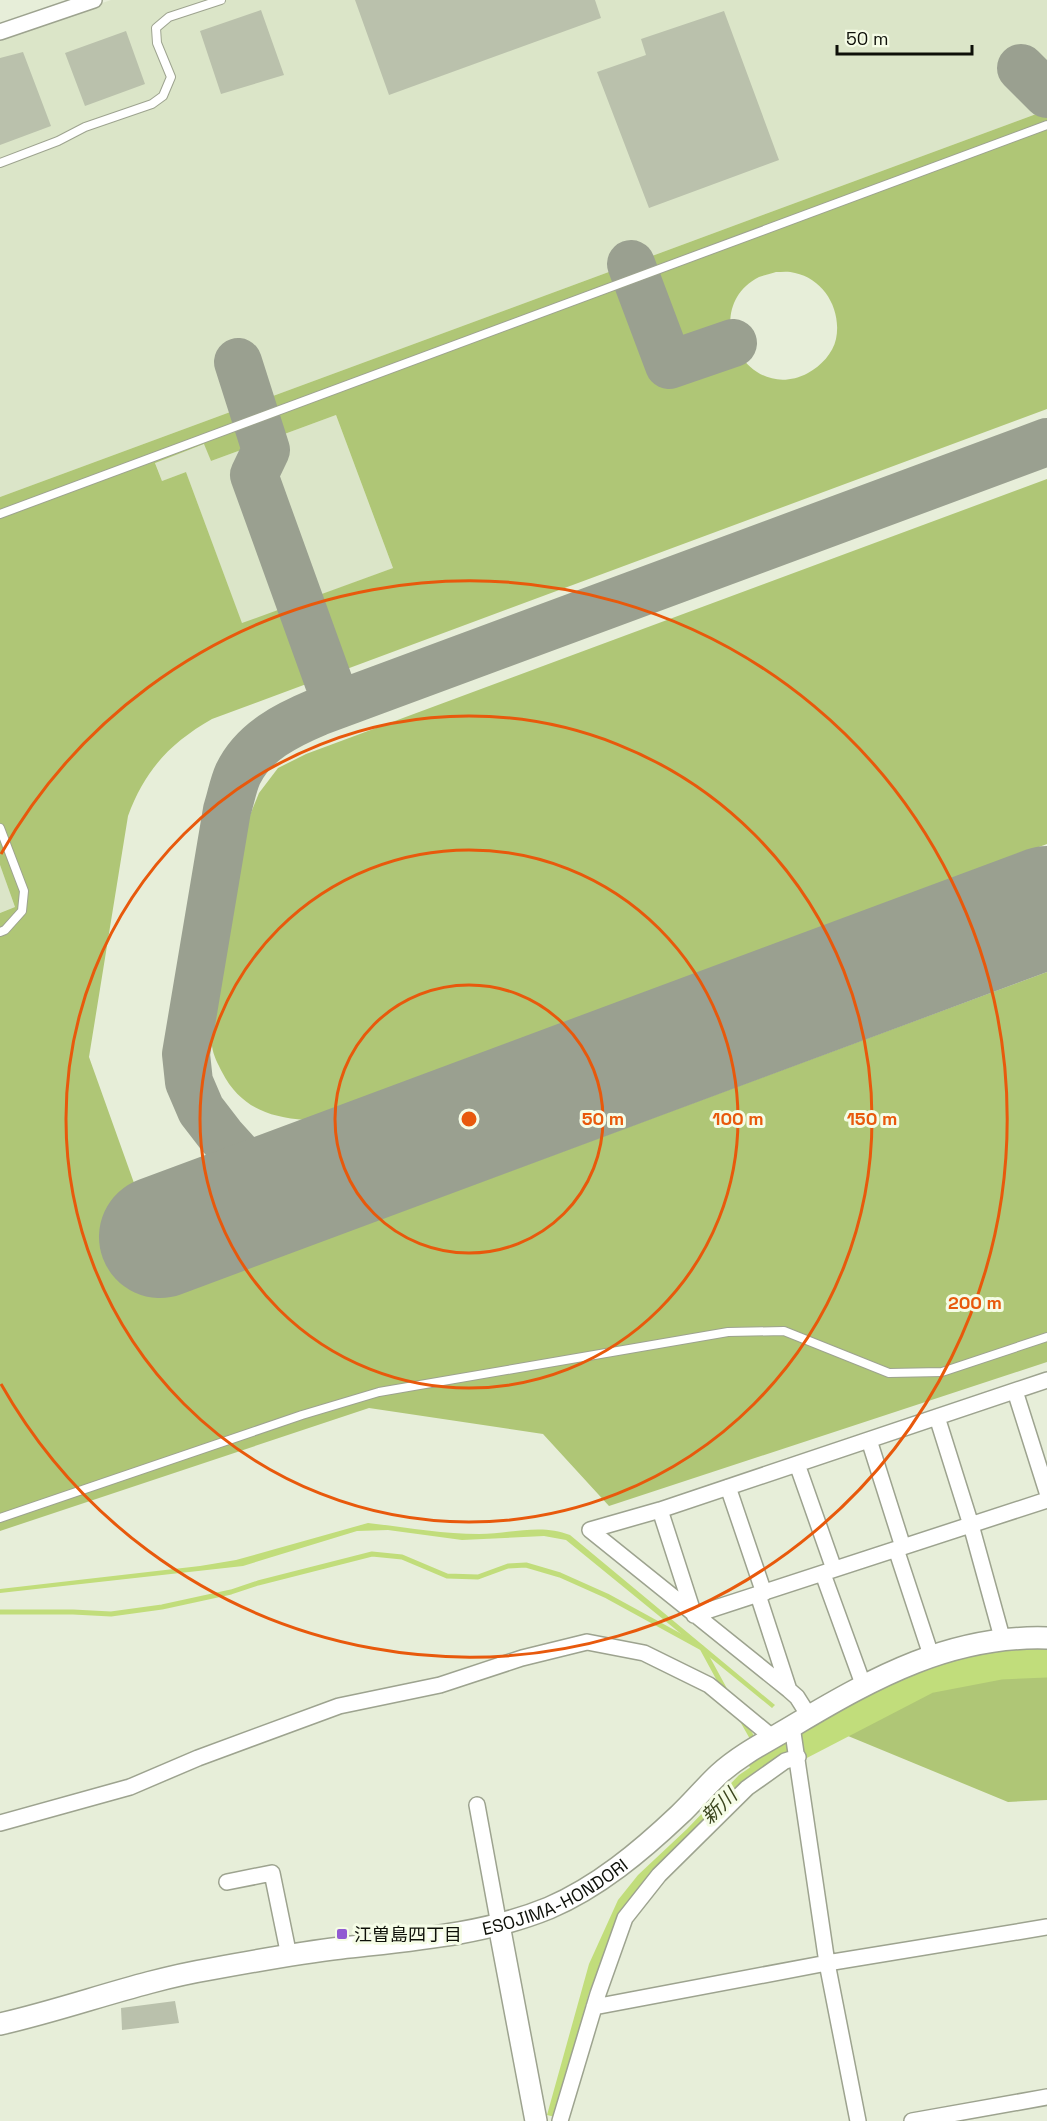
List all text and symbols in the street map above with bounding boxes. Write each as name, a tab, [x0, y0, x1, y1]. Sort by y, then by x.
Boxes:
scale bar	[837, 18, 972, 56]
text: 50 m	[846, 27, 888, 50]
text: 50 m	[582, 1107, 624, 1130]
text: 100 m	[712, 1107, 764, 1130]
text: 150 m	[847, 1107, 897, 1130]
centre of rings	[459, 1109, 479, 1129]
text: 200 m	[948, 1291, 1002, 1314]
water label: 新川	[696, 1781, 744, 1829]
street label: ESOJIMA-HONDORI	[480, 1853, 632, 1940]
place label: 江曽島四丁目	[354, 1923, 462, 1946]
marker: 江曽島四丁目	[335, 1927, 349, 1941]

